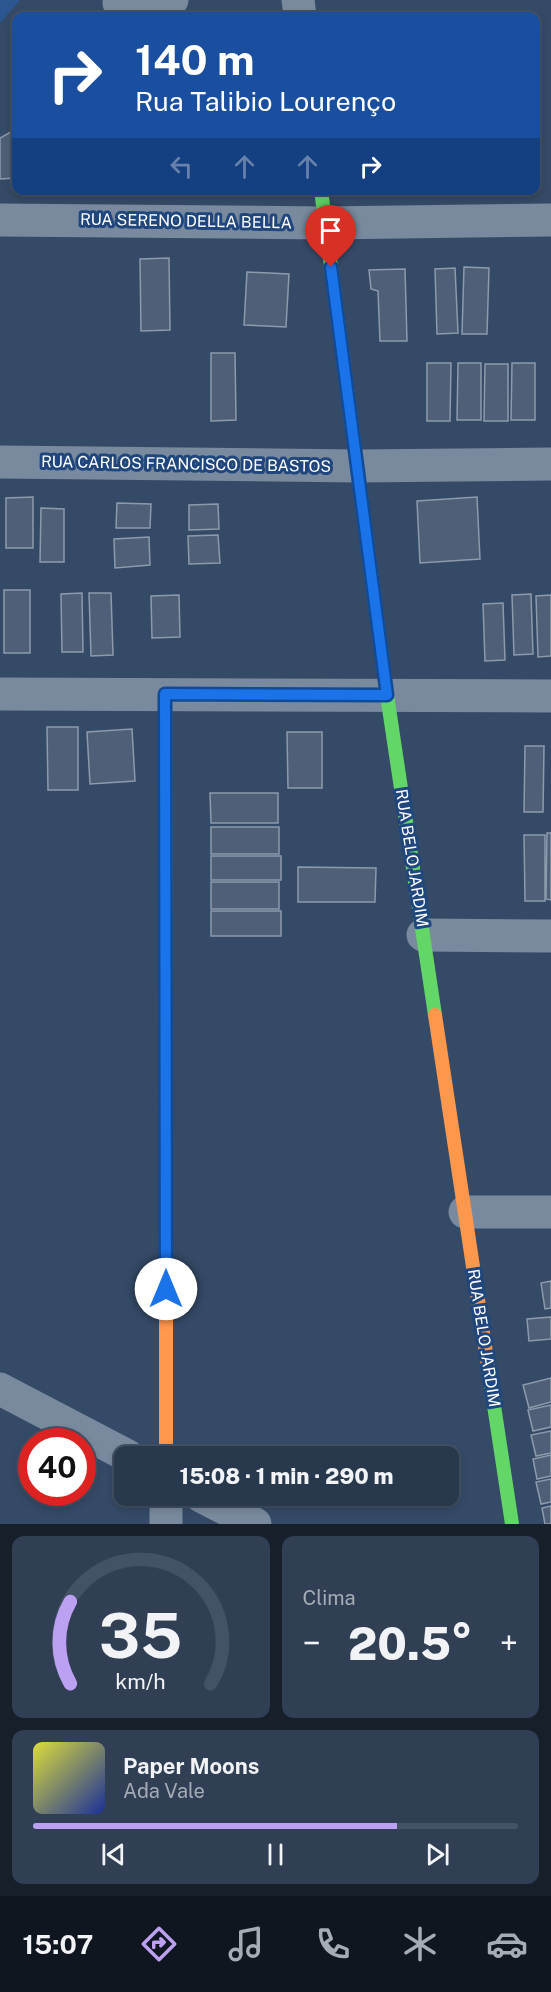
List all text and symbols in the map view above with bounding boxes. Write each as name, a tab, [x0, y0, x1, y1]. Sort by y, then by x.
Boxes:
text: 140 m	[135, 35, 255, 84]
icon: right	[36, 36, 114, 114]
text: Rua Talibio Lourenço	[135, 85, 396, 117]
icon: left	[165, 150, 198, 183]
icon: ahead	[228, 150, 261, 183]
icon: ahead	[291, 150, 324, 183]
icon: right	[354, 150, 387, 183]
pin	[305, 205, 356, 267]
street label: RUA SERENO DELLA BELLA	[80, 210, 292, 232]
icon: arrive	[314, 214, 347, 247]
street label: RUA CARLOS FRANCISCO DE BASTOS	[41, 452, 331, 476]
street label: RUA BELO JARDIM	[392, 788, 432, 928]
position arrow	[134, 1257, 198, 1321]
street label: RUA BELO JARDIM	[464, 1268, 504, 1408]
speed limit sign: 40	[18, 1428, 96, 1506]
text: 15:08 · 1 min · 290 m	[180, 1463, 394, 1489]
text: Clima	[303, 1586, 356, 1610]
text: 35	[99, 1599, 183, 1672]
text: 20.5°	[348, 1617, 473, 1670]
text: −	[303, 1624, 321, 1662]
text: +	[500, 1624, 518, 1662]
text: km/h	[116, 1669, 166, 1694]
text: Paper Moons	[123, 1753, 259, 1779]
text: Ada Vale	[123, 1779, 205, 1803]
icon: previous	[97, 1838, 130, 1871]
icon: pause	[259, 1838, 292, 1871]
icon: next	[421, 1838, 454, 1871]
icon: directions	[138, 1923, 180, 1965]
icon: music	[225, 1923, 267, 1965]
icon: phone	[312, 1923, 354, 1965]
icon: climate	[399, 1923, 441, 1965]
icon: car	[486, 1923, 528, 1965]
text: 15:07	[23, 1928, 93, 1960]

